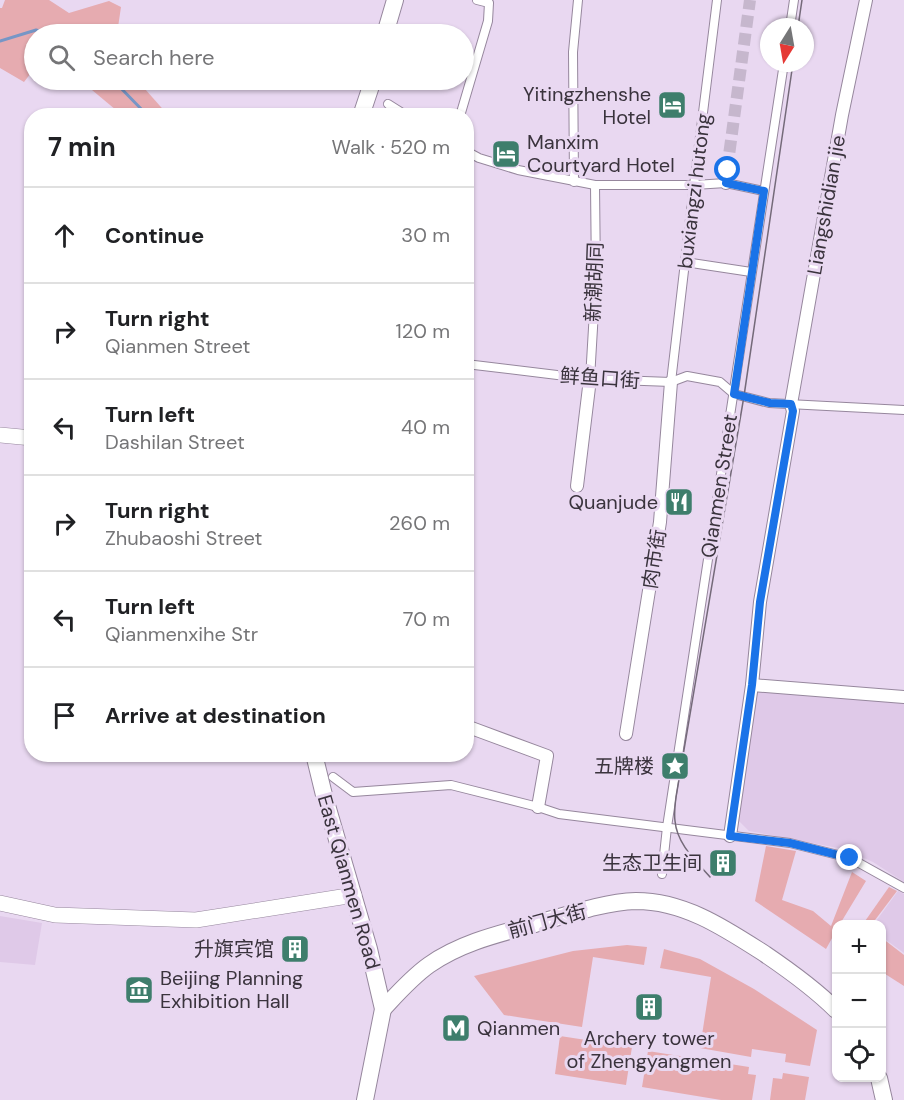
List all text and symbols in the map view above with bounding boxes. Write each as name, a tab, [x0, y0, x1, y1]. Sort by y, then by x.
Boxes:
north arrow	[760, 18, 814, 72]
search box	[24, 24, 474, 90]
icon: search	[45, 41, 78, 74]
text: Search here	[93, 43, 214, 72]
place label: Yitingzhenshe Hotel	[523, 81, 651, 130]
hotel icon: Yitingzhenshe Hotel	[656, 89, 688, 121]
street label: buxiangzi hutong	[672, 112, 716, 270]
place label: Manxim Courtyard Hotel	[527, 129, 675, 178]
text: 7 min	[48, 130, 116, 164]
street label: Liangshidian jie	[801, 133, 851, 277]
text: Walk · 520 m	[332, 134, 450, 160]
hotel icon: Manxim Courtyard Hotel	[490, 138, 522, 170]
route start	[714, 156, 740, 182]
icon: ahead	[48, 219, 81, 252]
text: Continue	[105, 221, 204, 250]
text: 30 m	[401, 222, 450, 248]
street label: 新潮胡同	[580, 242, 608, 322]
text: Turn right	[105, 304, 210, 333]
icon: right	[48, 315, 81, 348]
text: 120 m	[396, 318, 450, 344]
text: Qianmen Street	[105, 333, 250, 359]
street label: 鲜鱼口街	[559, 362, 641, 394]
text: Turn left	[105, 400, 195, 429]
icon: left	[48, 411, 81, 444]
street label: Qianmen Street	[695, 412, 743, 560]
text: 40 m	[401, 414, 450, 440]
text: Dashilan Street	[105, 429, 245, 455]
restaurant icon: Quanjude	[663, 486, 695, 518]
place label: Quanjude	[568, 489, 658, 515]
text: Turn right	[105, 496, 210, 525]
icon: right	[48, 507, 81, 540]
text: 260 m	[389, 510, 450, 536]
text: Zhubaoshi Street	[105, 525, 262, 551]
street label: 肉市街	[636, 527, 672, 591]
text: Turn left	[105, 592, 195, 621]
icon: left	[48, 603, 81, 636]
text: 70 m	[403, 606, 450, 632]
text: Qianmenxihe Str	[105, 621, 258, 647]
icon: arrive	[48, 699, 81, 732]
text: Arrive at destination	[105, 701, 326, 730]
place icon: 五牌楼	[659, 750, 691, 782]
place label: 五牌楼	[594, 753, 654, 779]
street label: East Qianmen Road	[312, 792, 386, 972]
route end	[836, 844, 862, 870]
building icon: 生态卫生间	[707, 847, 739, 879]
place label: 生态卫生间	[602, 850, 702, 876]
street label: 前门大街	[505, 898, 589, 944]
map controls	[832, 920, 886, 1082]
button: +	[832, 920, 886, 974]
building icon: 升旗宾馆	[279, 933, 311, 965]
place label: 升旗宾馆	[194, 936, 274, 962]
place label: Beijing Planning Exhibition Hall	[160, 965, 303, 1014]
museum icon: Beijing Planning Exhibition Hall	[123, 974, 155, 1006]
button: −	[832, 974, 886, 1028]
building icon: Archery tower of Zhengyangmen	[633, 991, 665, 1023]
metro station icon: Qianmen	[440, 1012, 472, 1044]
place label: Qianmen	[477, 1015, 560, 1041]
place label: Archery tower of Zhengyangmen	[567, 1025, 731, 1074]
button: locate	[832, 1028, 886, 1082]

